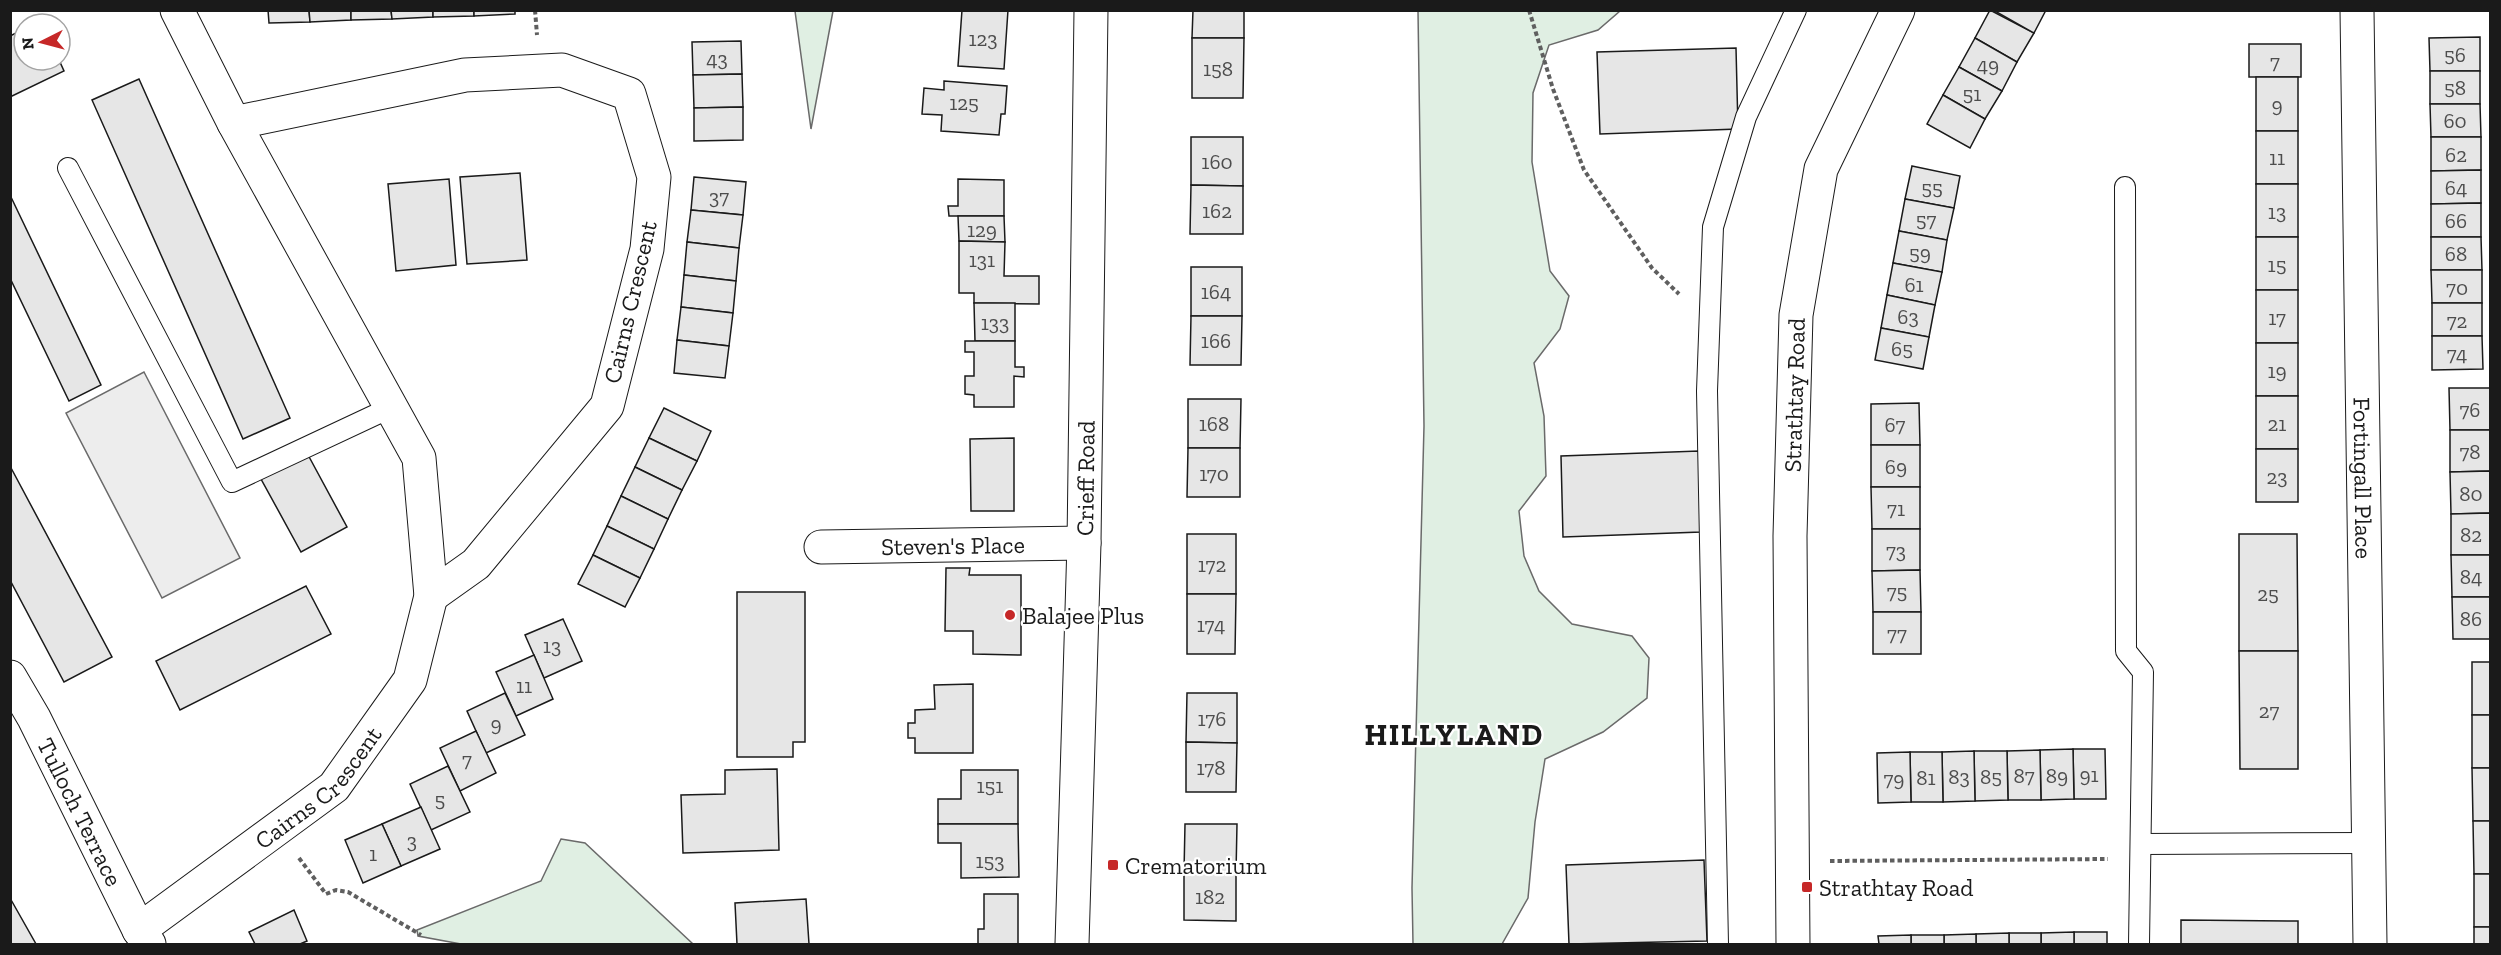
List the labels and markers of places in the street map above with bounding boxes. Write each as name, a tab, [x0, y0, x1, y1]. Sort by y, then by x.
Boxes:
place label: Balajee Plus	[1022, 601, 1144, 630]
marker: Balajee Plus	[1003, 608, 1017, 622]
place label: Crematorium	[1125, 851, 1267, 880]
marker: Crematorium	[1106, 858, 1120, 872]
place label: Strathtay Road	[1819, 873, 1973, 902]
marker: Strathtay Road	[1800, 880, 1814, 894]

